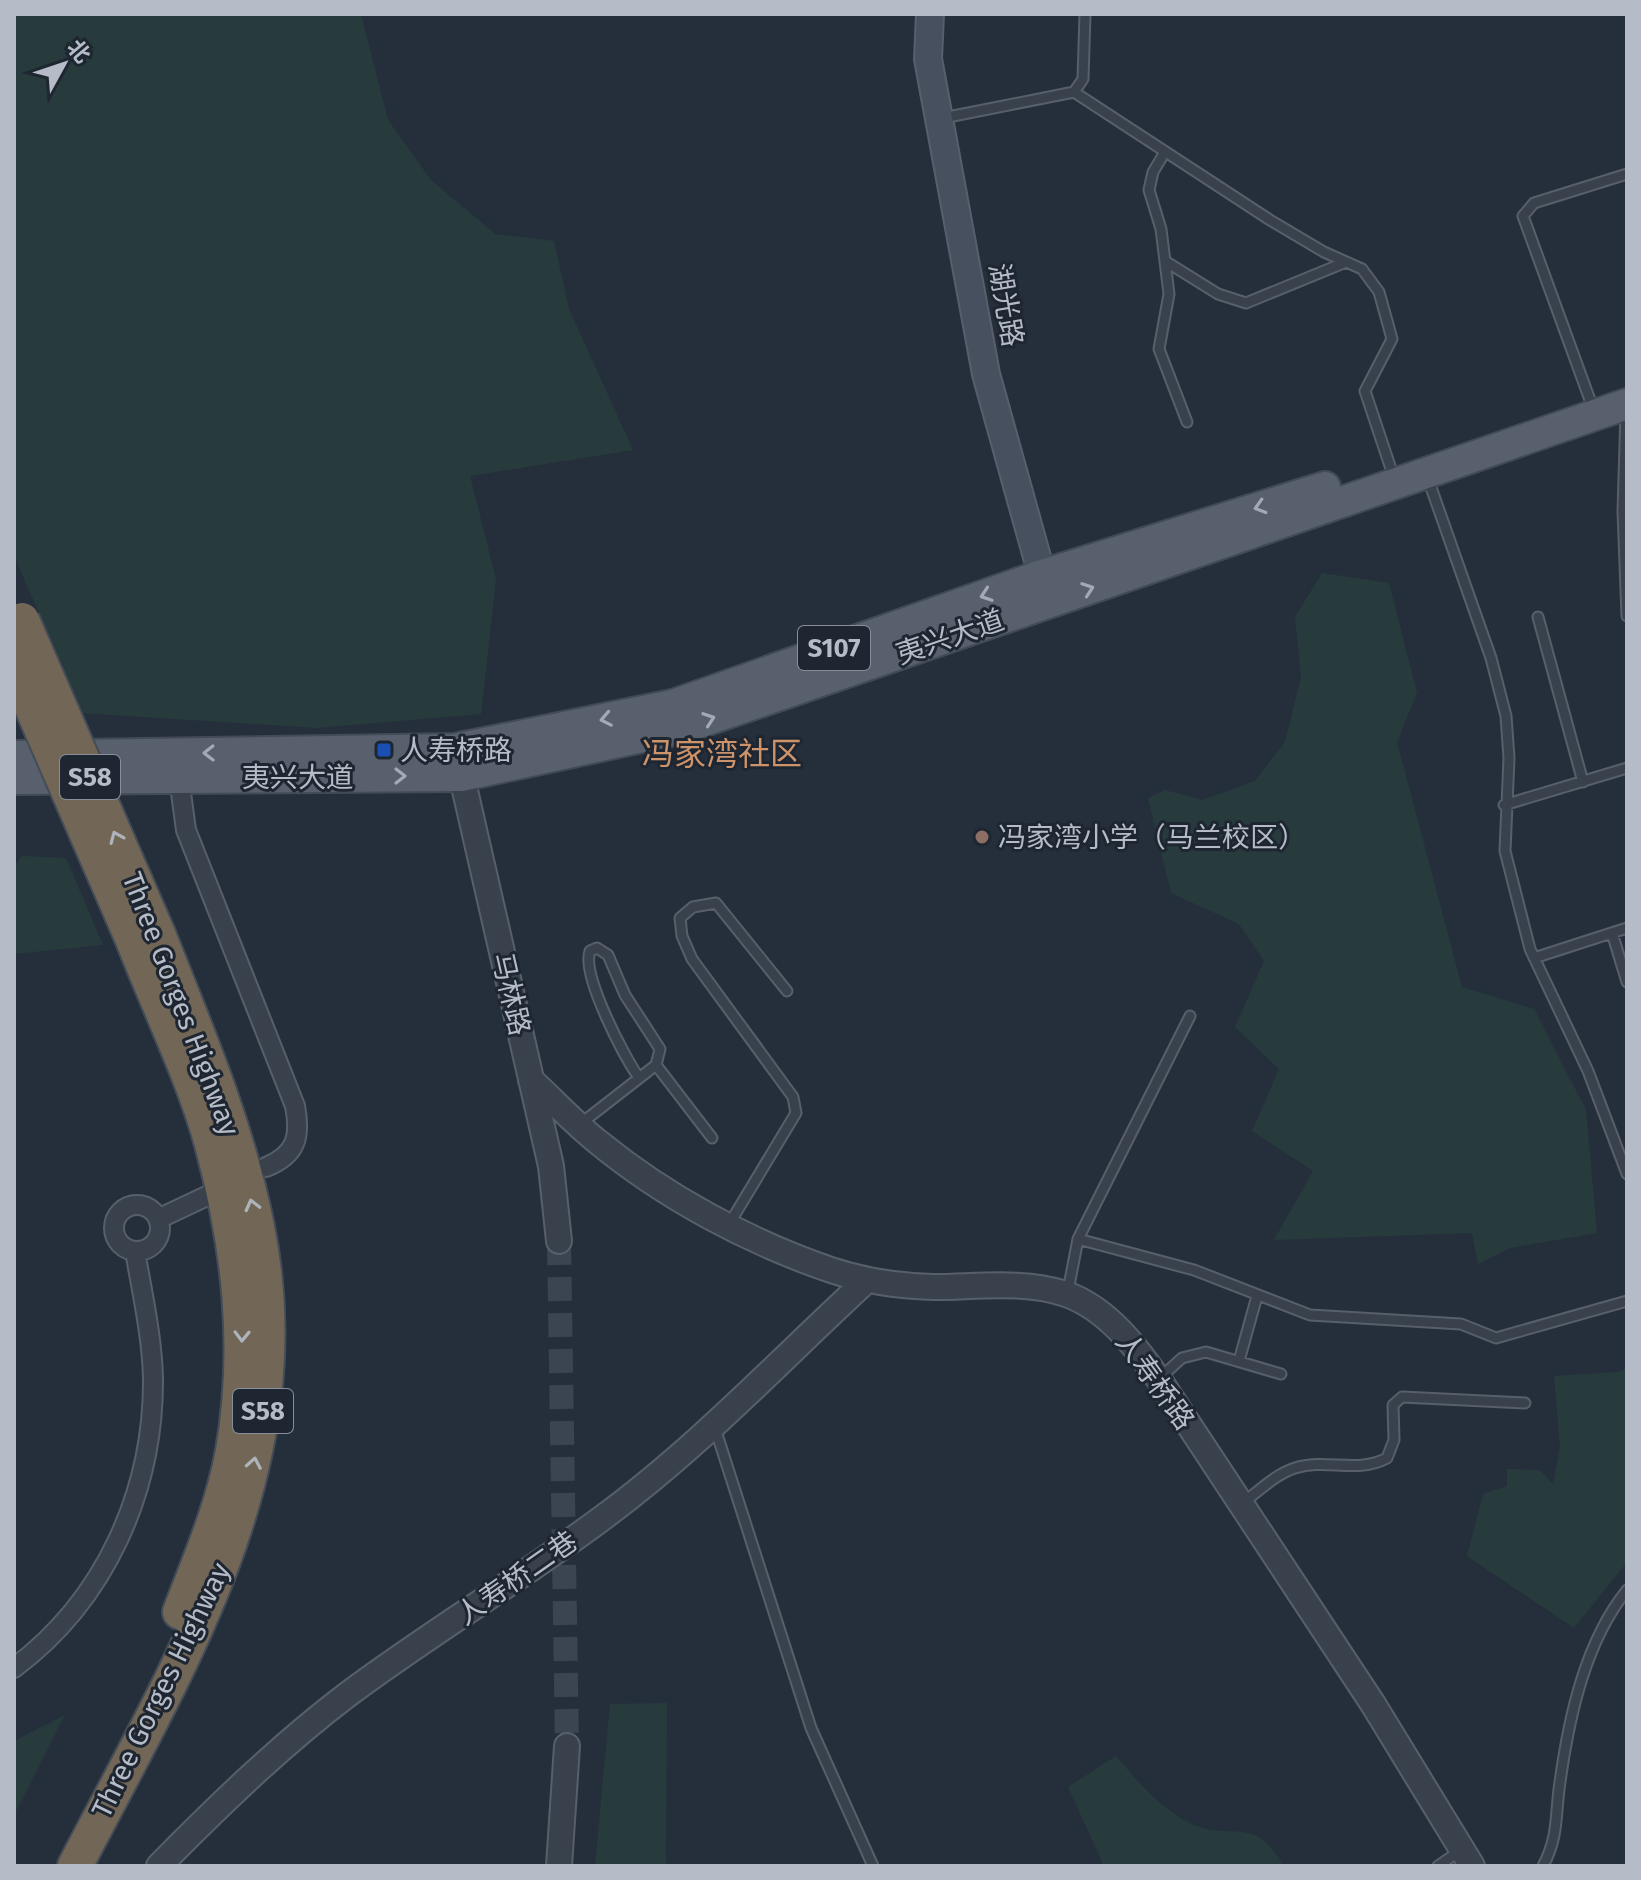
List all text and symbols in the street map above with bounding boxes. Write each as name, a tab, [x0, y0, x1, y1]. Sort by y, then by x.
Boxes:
north arrow	[24, 24, 104, 104]
text: 北	[62, 34, 96, 69]
street label: 湖光路	[982, 261, 1030, 349]
one-way arrow	[1254, 498, 1267, 514]
one-way arrow	[1080, 583, 1094, 599]
one-way arrow	[980, 585, 994, 601]
street label: 夷兴大道	[892, 603, 1008, 671]
road number: S107	[798, 626, 870, 670]
one-way arrow	[600, 710, 613, 727]
one-way arrow	[702, 713, 716, 729]
place label: 人寿桥路	[400, 734, 512, 767]
district label: 冯家湾社区	[642, 735, 802, 773]
marker: 人寿桥路	[375, 741, 393, 759]
one-way arrow	[202, 744, 215, 762]
road number: S58	[60, 755, 120, 799]
street label: 夷兴大道	[242, 761, 354, 794]
one-way arrow	[394, 767, 407, 785]
place label: 冯家湾小学（马兰校区）	[998, 821, 1306, 854]
marker: 冯家湾小学（马兰校区）	[973, 828, 991, 846]
one-way arrow	[109, 831, 125, 845]
street label: Three Gorges Highway	[116, 868, 247, 1140]
street label: 马林路	[485, 949, 537, 1039]
one-way arrow	[244, 1199, 261, 1213]
street label: 人寿桥路	[1109, 1326, 1201, 1436]
one-way arrow	[233, 1330, 250, 1343]
road number: S58	[233, 1389, 293, 1433]
one-way arrow	[245, 1456, 262, 1470]
street label: 人寿桥二巷	[450, 1524, 584, 1632]
street label: Three Gorges Highway	[85, 1557, 237, 1823]

